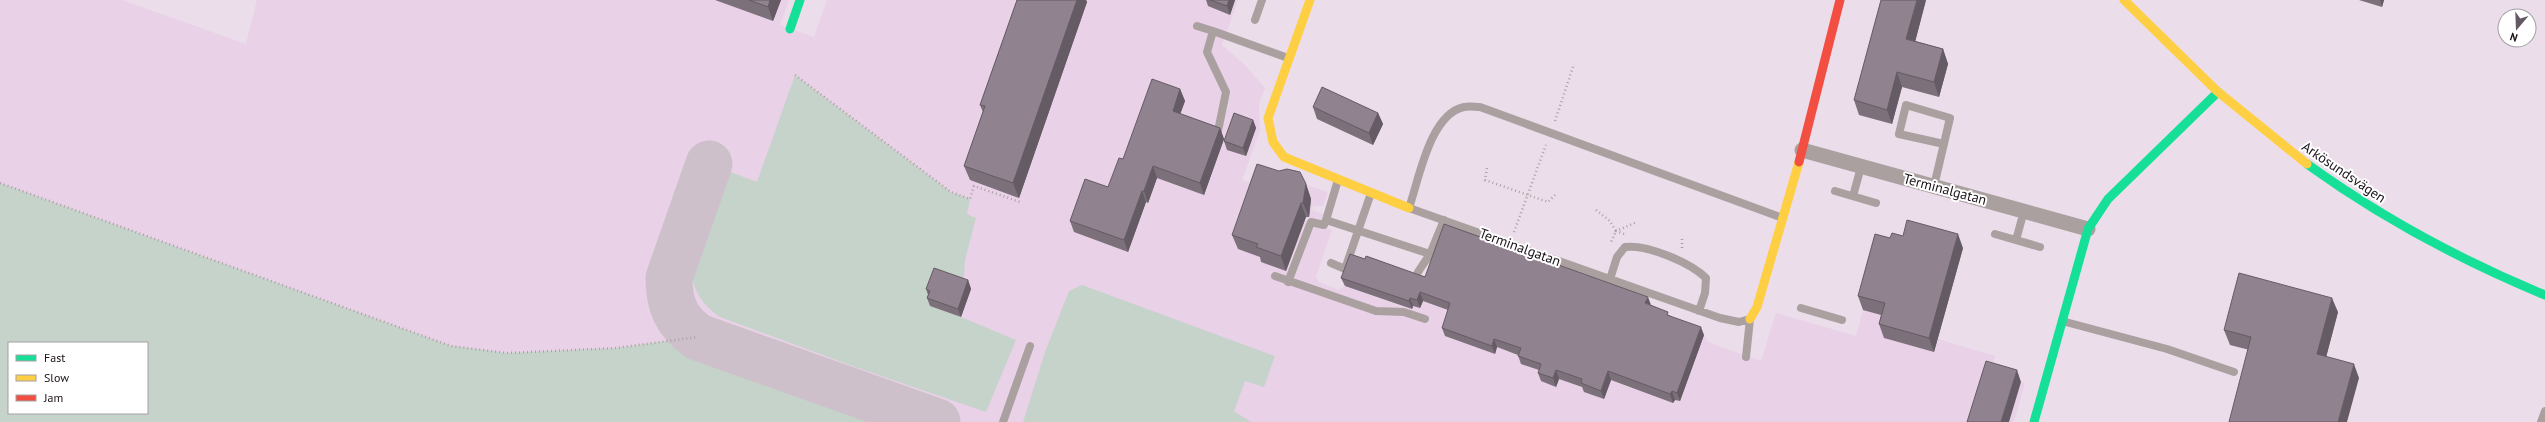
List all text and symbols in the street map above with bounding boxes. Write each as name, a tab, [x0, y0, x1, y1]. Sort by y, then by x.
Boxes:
north arrow	[2497, 8, 2537, 48]
text: N	[2508, 30, 2519, 45]
street label: Arkösundsvägen	[2299, 137, 2389, 207]
street label: Terminalgatan	[1901, 169, 1989, 209]
street label: Terminalgatan	[1477, 224, 1563, 270]
legend	[8, 342, 148, 414]
text: Fast	[44, 350, 65, 365]
text: Slow	[44, 370, 69, 385]
text: Jam	[43, 390, 63, 405]

